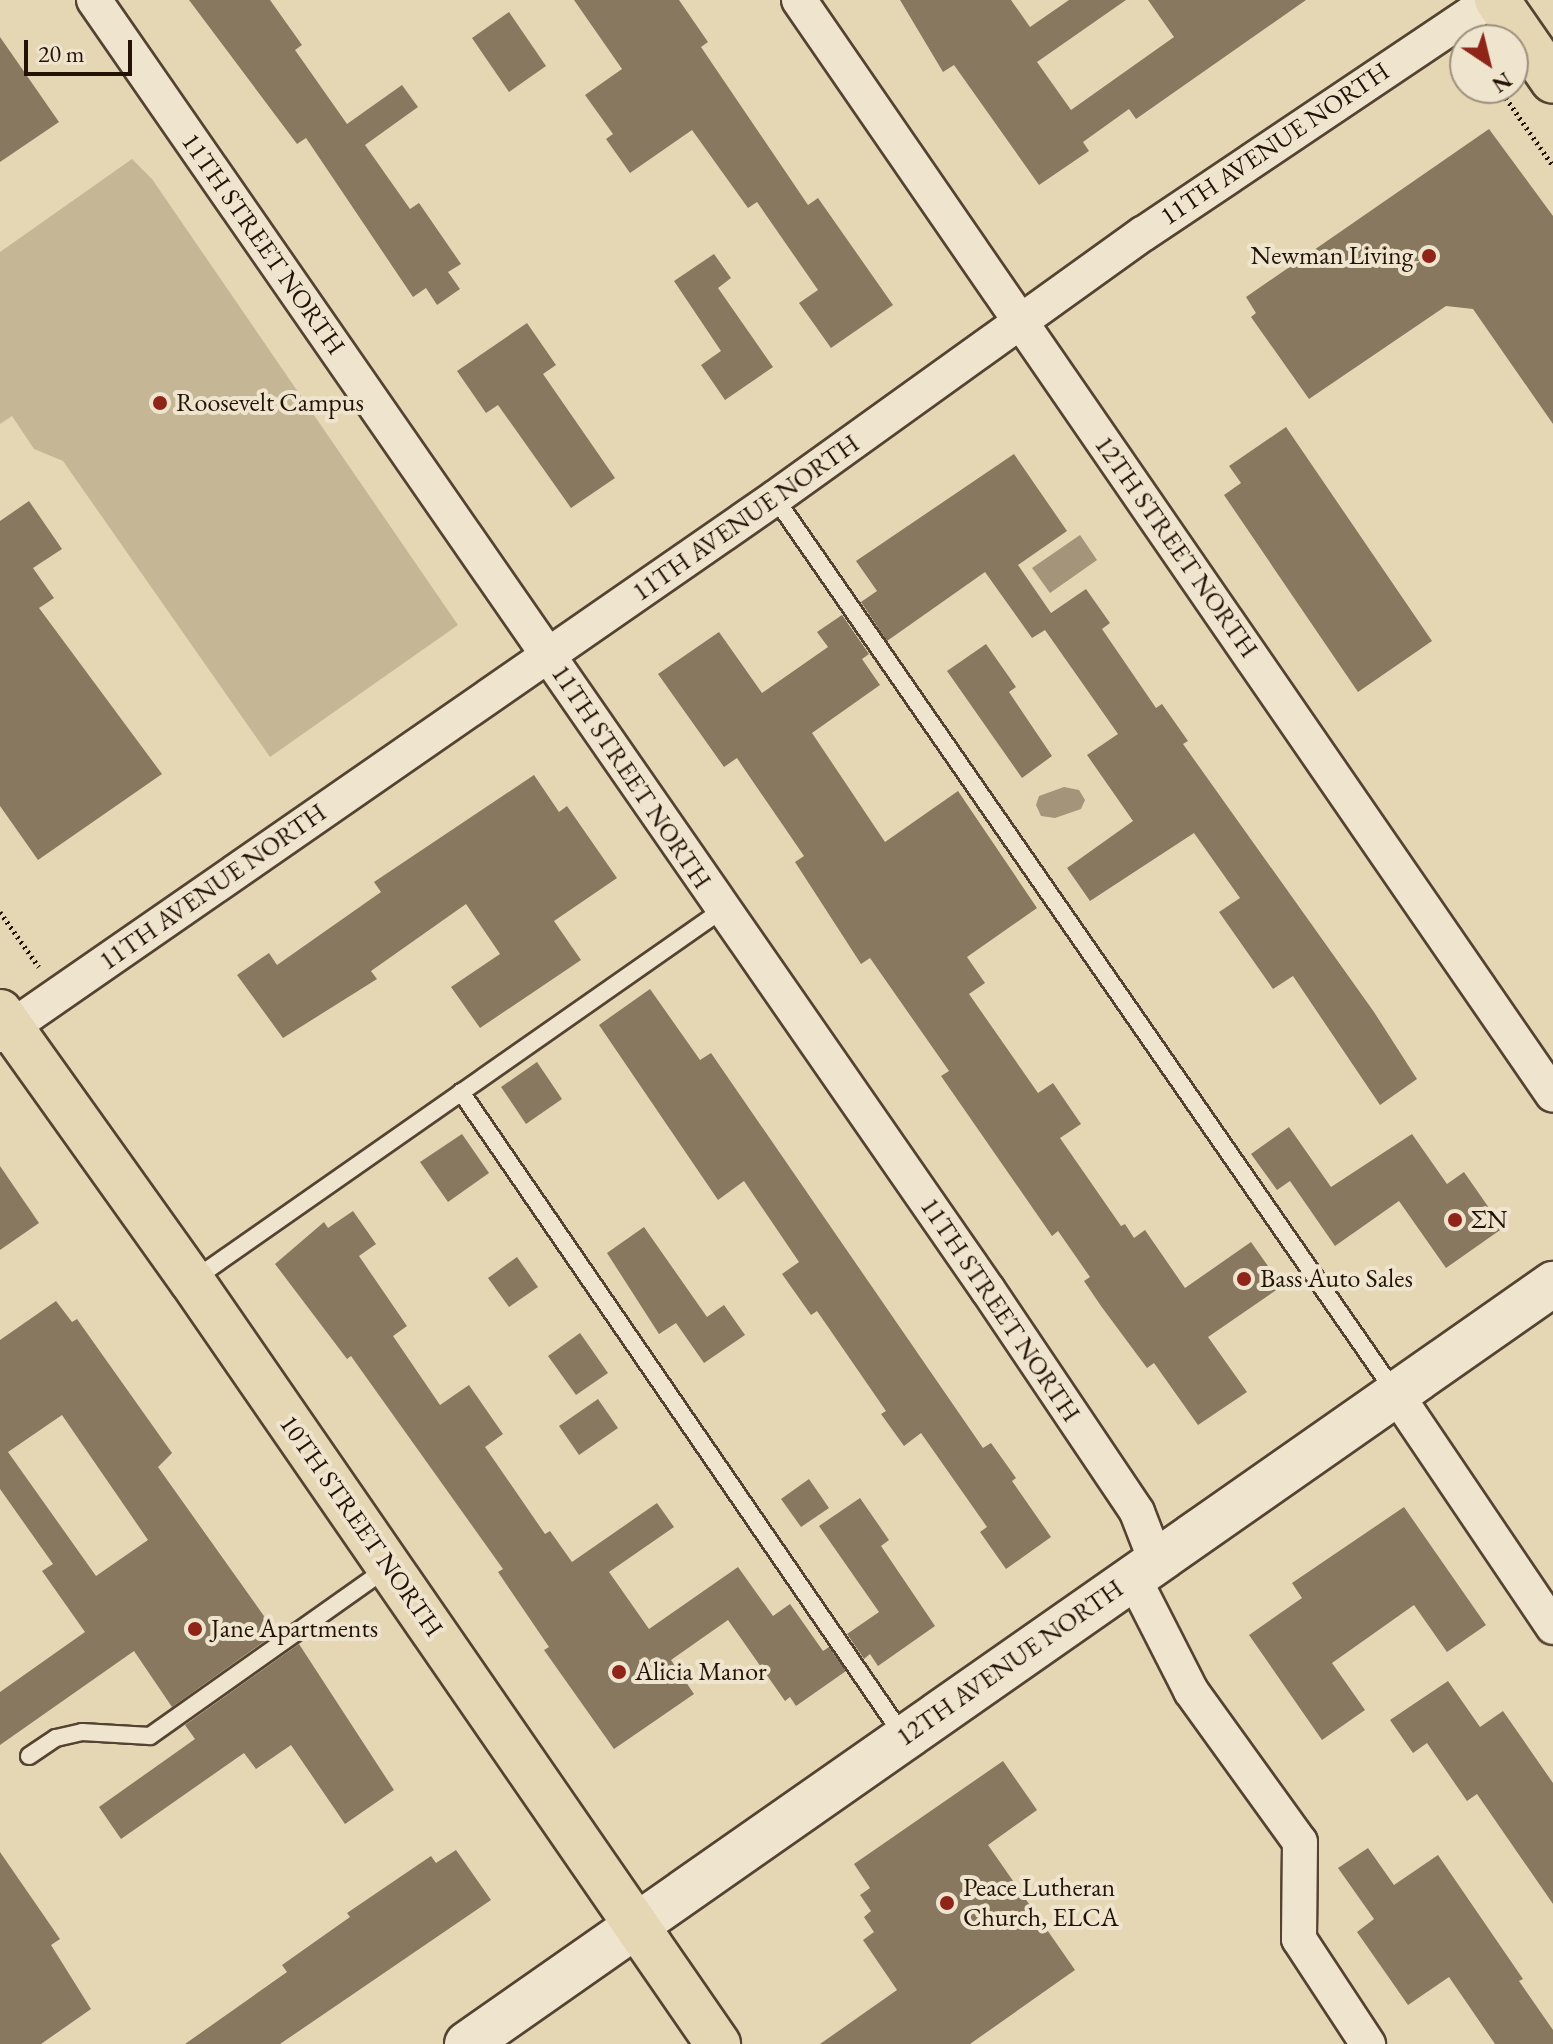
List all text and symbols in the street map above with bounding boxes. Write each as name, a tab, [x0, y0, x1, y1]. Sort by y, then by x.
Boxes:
scale bar	[28, 24, 136, 74]
north arrow	[1449, 24, 1529, 104]
text: 20 m	[38, 38, 85, 69]
street label: 11TH AVENUE NORTH	[1155, 56, 1395, 232]
text: N	[1486, 65, 1518, 99]
street label: 11TH STREET NORTH	[175, 127, 351, 361]
place label: Newman Living	[1251, 240, 1413, 272]
marker: Newman Living	[1420, 247, 1438, 265]
place label: Roosevelt Campus	[176, 387, 364, 419]
marker: Roosevelt Campus	[151, 394, 169, 412]
street label: 11TH AVENUE NORTH	[627, 428, 865, 608]
street label: 12TH STREET NORTH	[1088, 430, 1264, 664]
street label: 11TH STREET NORTH	[544, 659, 718, 895]
street label: 11TH AVENUE NORTH	[94, 797, 332, 977]
street label: 11TH STREET NORTH	[913, 1192, 1087, 1428]
place label: ΣΝ	[1471, 1204, 1507, 1236]
marker: ΣΝ	[1446, 1211, 1464, 1229]
place label: Bass Auto Sales	[1260, 1263, 1413, 1295]
marker: Bass Auto Sales	[1235, 1270, 1253, 1288]
street label: 10TH STREET NORTH	[273, 1409, 449, 1643]
street label: 12TH AVENUE NORTH	[891, 1573, 1129, 1753]
place label: Jane Apartments	[211, 1613, 378, 1645]
marker: Jane Apartments	[186, 1620, 204, 1638]
place label: Alicia Manor	[635, 1656, 767, 1688]
marker: Alicia Manor	[610, 1663, 628, 1681]
place label: Peace Lutheran Church, ELCA	[963, 1872, 1119, 1934]
marker: Peace Lutheran Church, ELCA	[938, 1894, 956, 1912]

